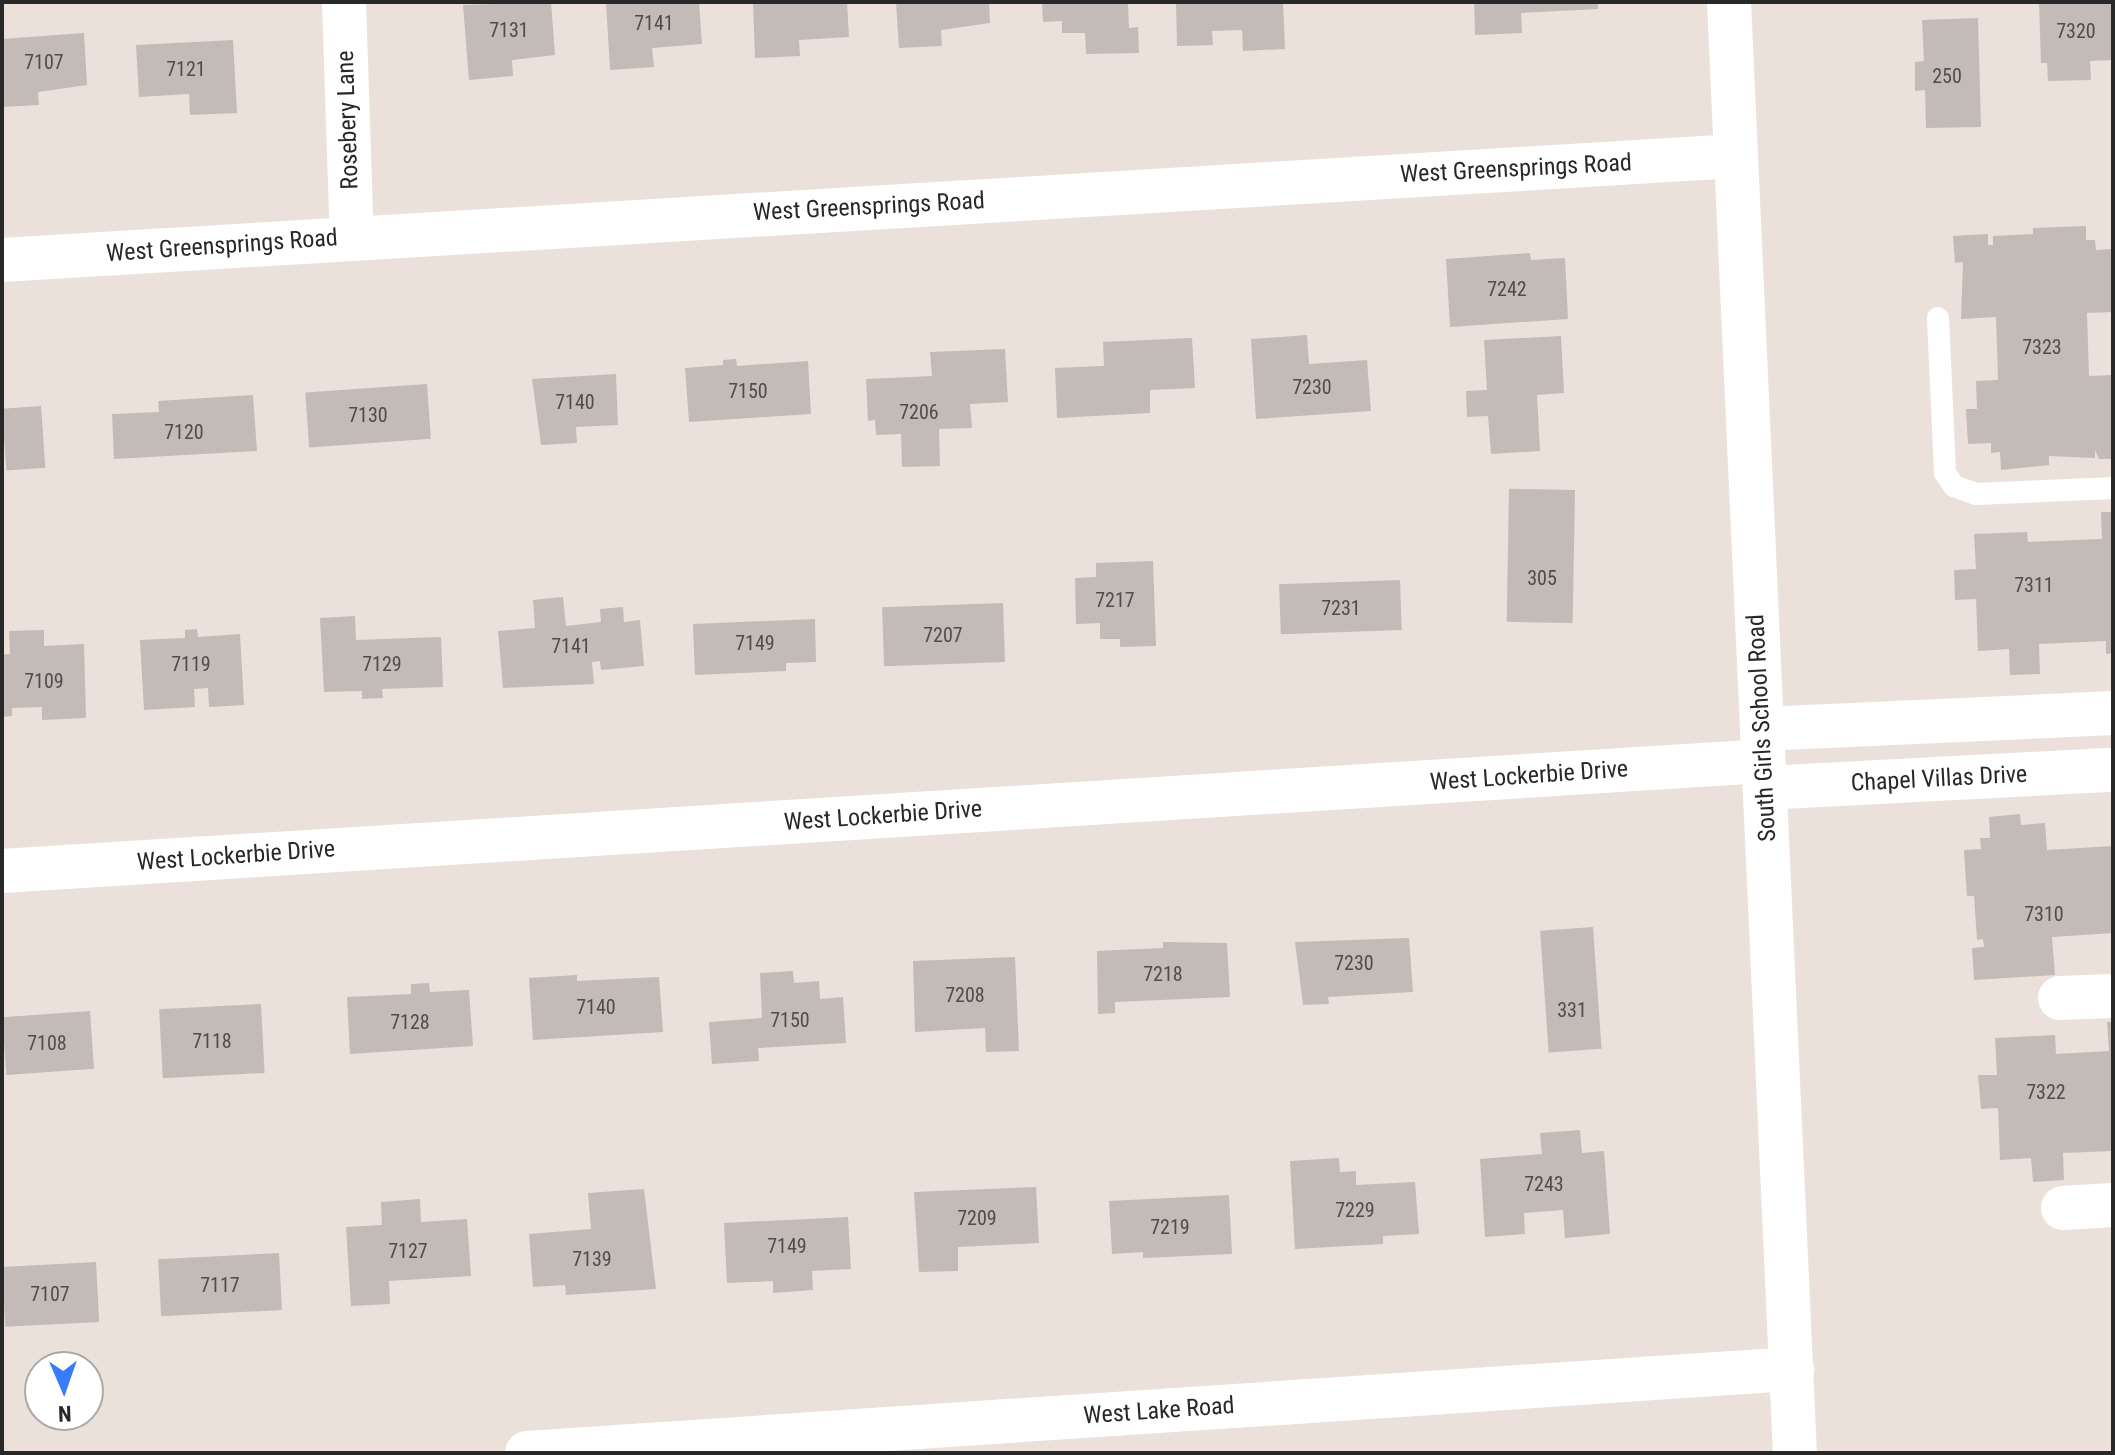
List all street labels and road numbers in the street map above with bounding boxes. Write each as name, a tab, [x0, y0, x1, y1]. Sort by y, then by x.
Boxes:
street label: Rosebery Lane	[331, 50, 365, 190]
street label: West Greensprings Road	[1399, 149, 1633, 189]
street label: West Greensprings Road	[752, 187, 986, 227]
street label: West Greensprings Road	[105, 224, 339, 268]
street label: South Girls School Road	[1742, 614, 1782, 842]
street label: West Lockerbie Drive	[1429, 755, 1629, 797]
street label: Chapel Villas Drive	[1850, 760, 2028, 798]
street label: West Lockerbie Drive	[783, 795, 983, 837]
street label: West Lockerbie Drive	[136, 835, 336, 877]
street label: West Lake Road	[1083, 1391, 1235, 1431]

